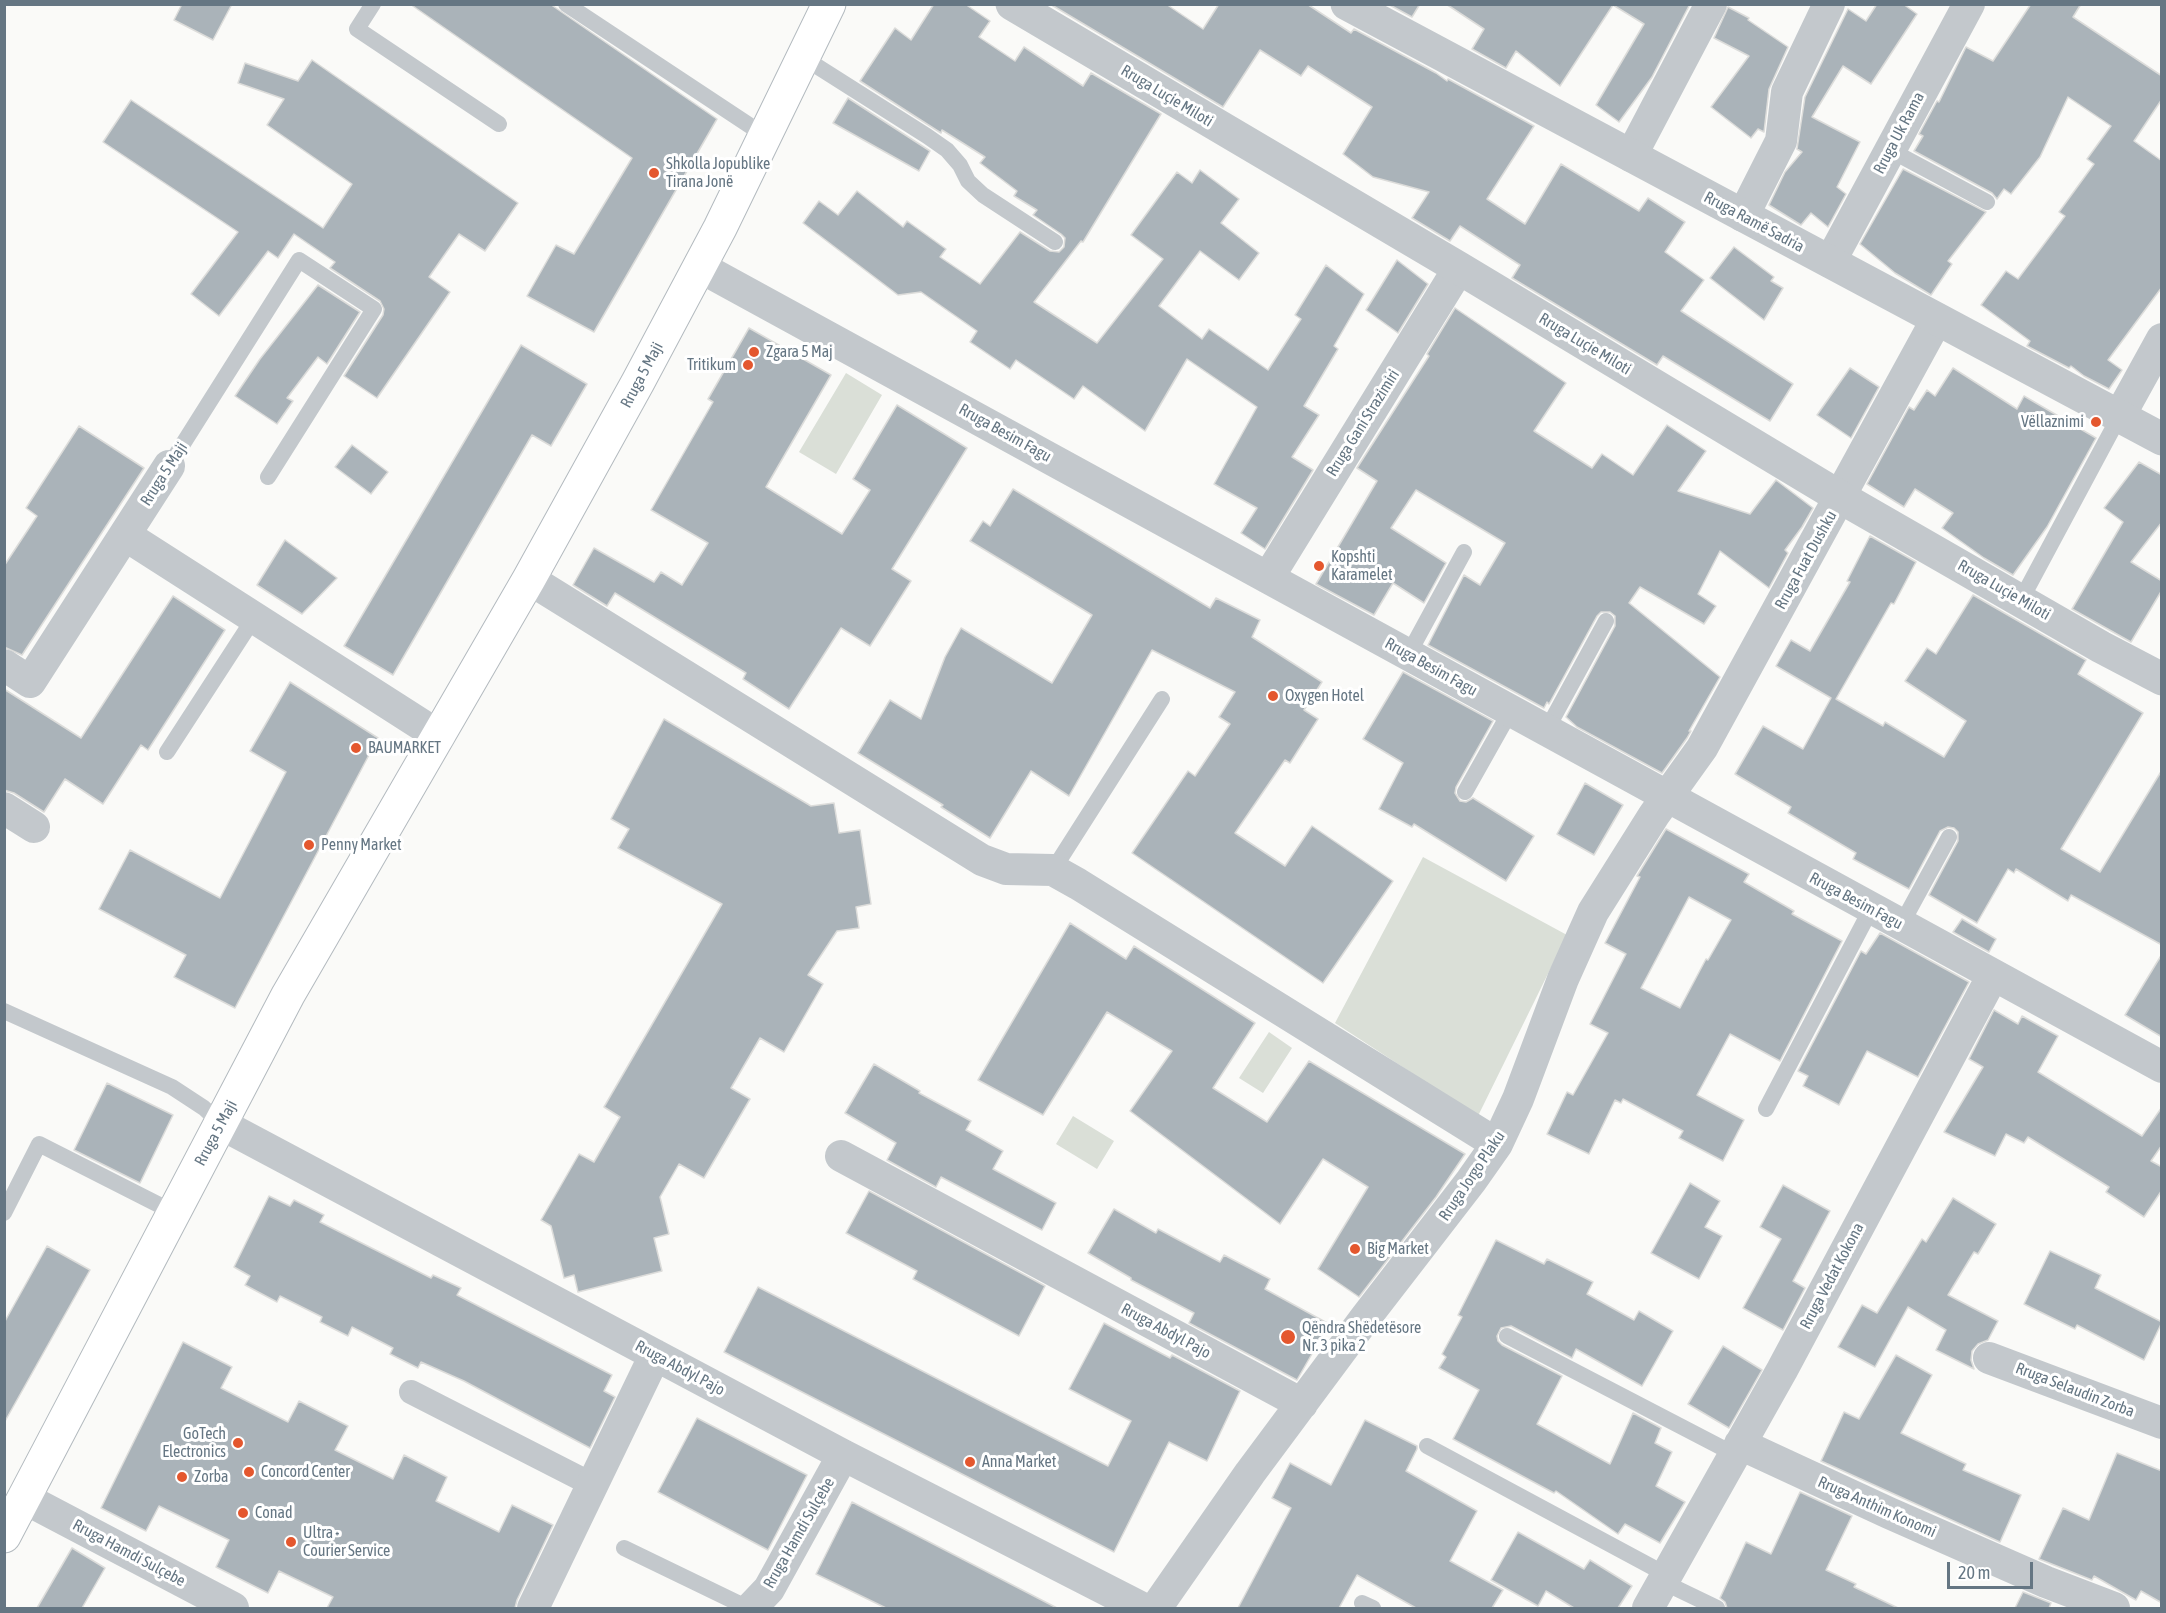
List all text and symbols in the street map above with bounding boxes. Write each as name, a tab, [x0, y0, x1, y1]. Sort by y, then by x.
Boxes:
street label: Rruga Luçie Miloti	[1118, 61, 1216, 131]
street label: Rruga Uk Rama	[1869, 89, 1929, 177]
place label: Shkolla Jopublike Tirana Jonë	[666, 154, 770, 192]
marker: Shkolla Jopublike Tirana Jonë	[647, 166, 661, 180]
street label: Rruga Ramë Sadria	[1701, 188, 1807, 256]
street label: Rruga Luçie Miloti	[1536, 309, 1634, 379]
street label: Rruga 5 Maji	[617, 339, 667, 411]
place label: Zgara 5 Maj	[766, 342, 833, 362]
marker: Zgara 5 Maj	[747, 345, 761, 359]
place label: Tritikum	[687, 355, 736, 375]
marker: Tritikum	[741, 358, 755, 372]
street label: Rruga Gani Strazimiri	[1322, 366, 1404, 480]
street label: Rruga Besim Fagu	[955, 400, 1055, 466]
place label: Vëllaznimi	[2021, 412, 2084, 432]
marker: Vëllaznimi	[2089, 415, 2103, 429]
street label: Rruga 5 Maji	[136, 439, 192, 509]
street label: Rruga Fuat Dushku	[1771, 507, 1841, 613]
place label: Kopshti Karamelet	[1331, 547, 1393, 585]
street label: Rruga Luçie Miloti	[1954, 556, 2054, 624]
marker: Kopshti Karamelet	[1312, 559, 1326, 573]
street label: Rruga Besim Fagu	[1381, 634, 1481, 700]
place label: Oxygen Hotel	[1285, 686, 1364, 706]
marker: Oxygen Hotel	[1266, 689, 1280, 703]
place label: BAUMARKET	[368, 738, 441, 758]
marker: BAUMARKET	[349, 741, 363, 755]
place label: Penny Market	[321, 835, 402, 855]
marker: Penny Market	[302, 838, 316, 852]
street label: Rruga Besim Fagu	[1806, 868, 1906, 934]
street label: Rruga 5 Maji	[191, 1097, 241, 1169]
street label: Rruga Jorgo Plaku	[1435, 1127, 1509, 1225]
street label: Rruga Vedat Kokona	[1796, 1220, 1868, 1332]
place label: Big Market	[1367, 1239, 1429, 1259]
marker: Big Market	[1348, 1242, 1362, 1256]
street label: Rruga Abdyl Pajo	[1118, 1299, 1214, 1363]
place label: Qëndra Shëdetësore Nr. 3 pika 2	[1302, 1318, 1421, 1356]
marker: Qëndra Shëdetësore Nr. 3 pika 2	[1279, 1328, 1297, 1346]
street label: Rruga Abdyl Pajo	[632, 1336, 728, 1400]
street label: Rruga Selaudin Zorba	[2013, 1359, 2137, 1421]
place label: GoTech Electronics	[162, 1424, 226, 1462]
marker: GoTech Electronics	[231, 1436, 245, 1450]
place label: Anna Market	[982, 1452, 1056, 1472]
marker: Anna Market	[963, 1455, 977, 1469]
place label: Concord Center	[261, 1462, 350, 1482]
marker: Concord Center	[242, 1465, 256, 1479]
place label: Zorba	[194, 1467, 228, 1487]
marker: Zorba	[175, 1470, 189, 1484]
street label: Rruga Anthim Konomi	[1815, 1472, 1939, 1542]
street label: Rruga Hamdi Sulçebe	[759, 1474, 839, 1592]
place label: Conad	[255, 1503, 293, 1523]
marker: Conad	[236, 1506, 250, 1520]
street label: Rruga Hamdi Sulçebe	[69, 1515, 189, 1591]
place label: Ultra - Courier Service	[303, 1523, 390, 1561]
marker: Ultra - Courier Service	[284, 1535, 298, 1549]
scale bar	[1950, 1550, 2036, 1588]
text: 20 m	[1958, 1562, 1990, 1583]

